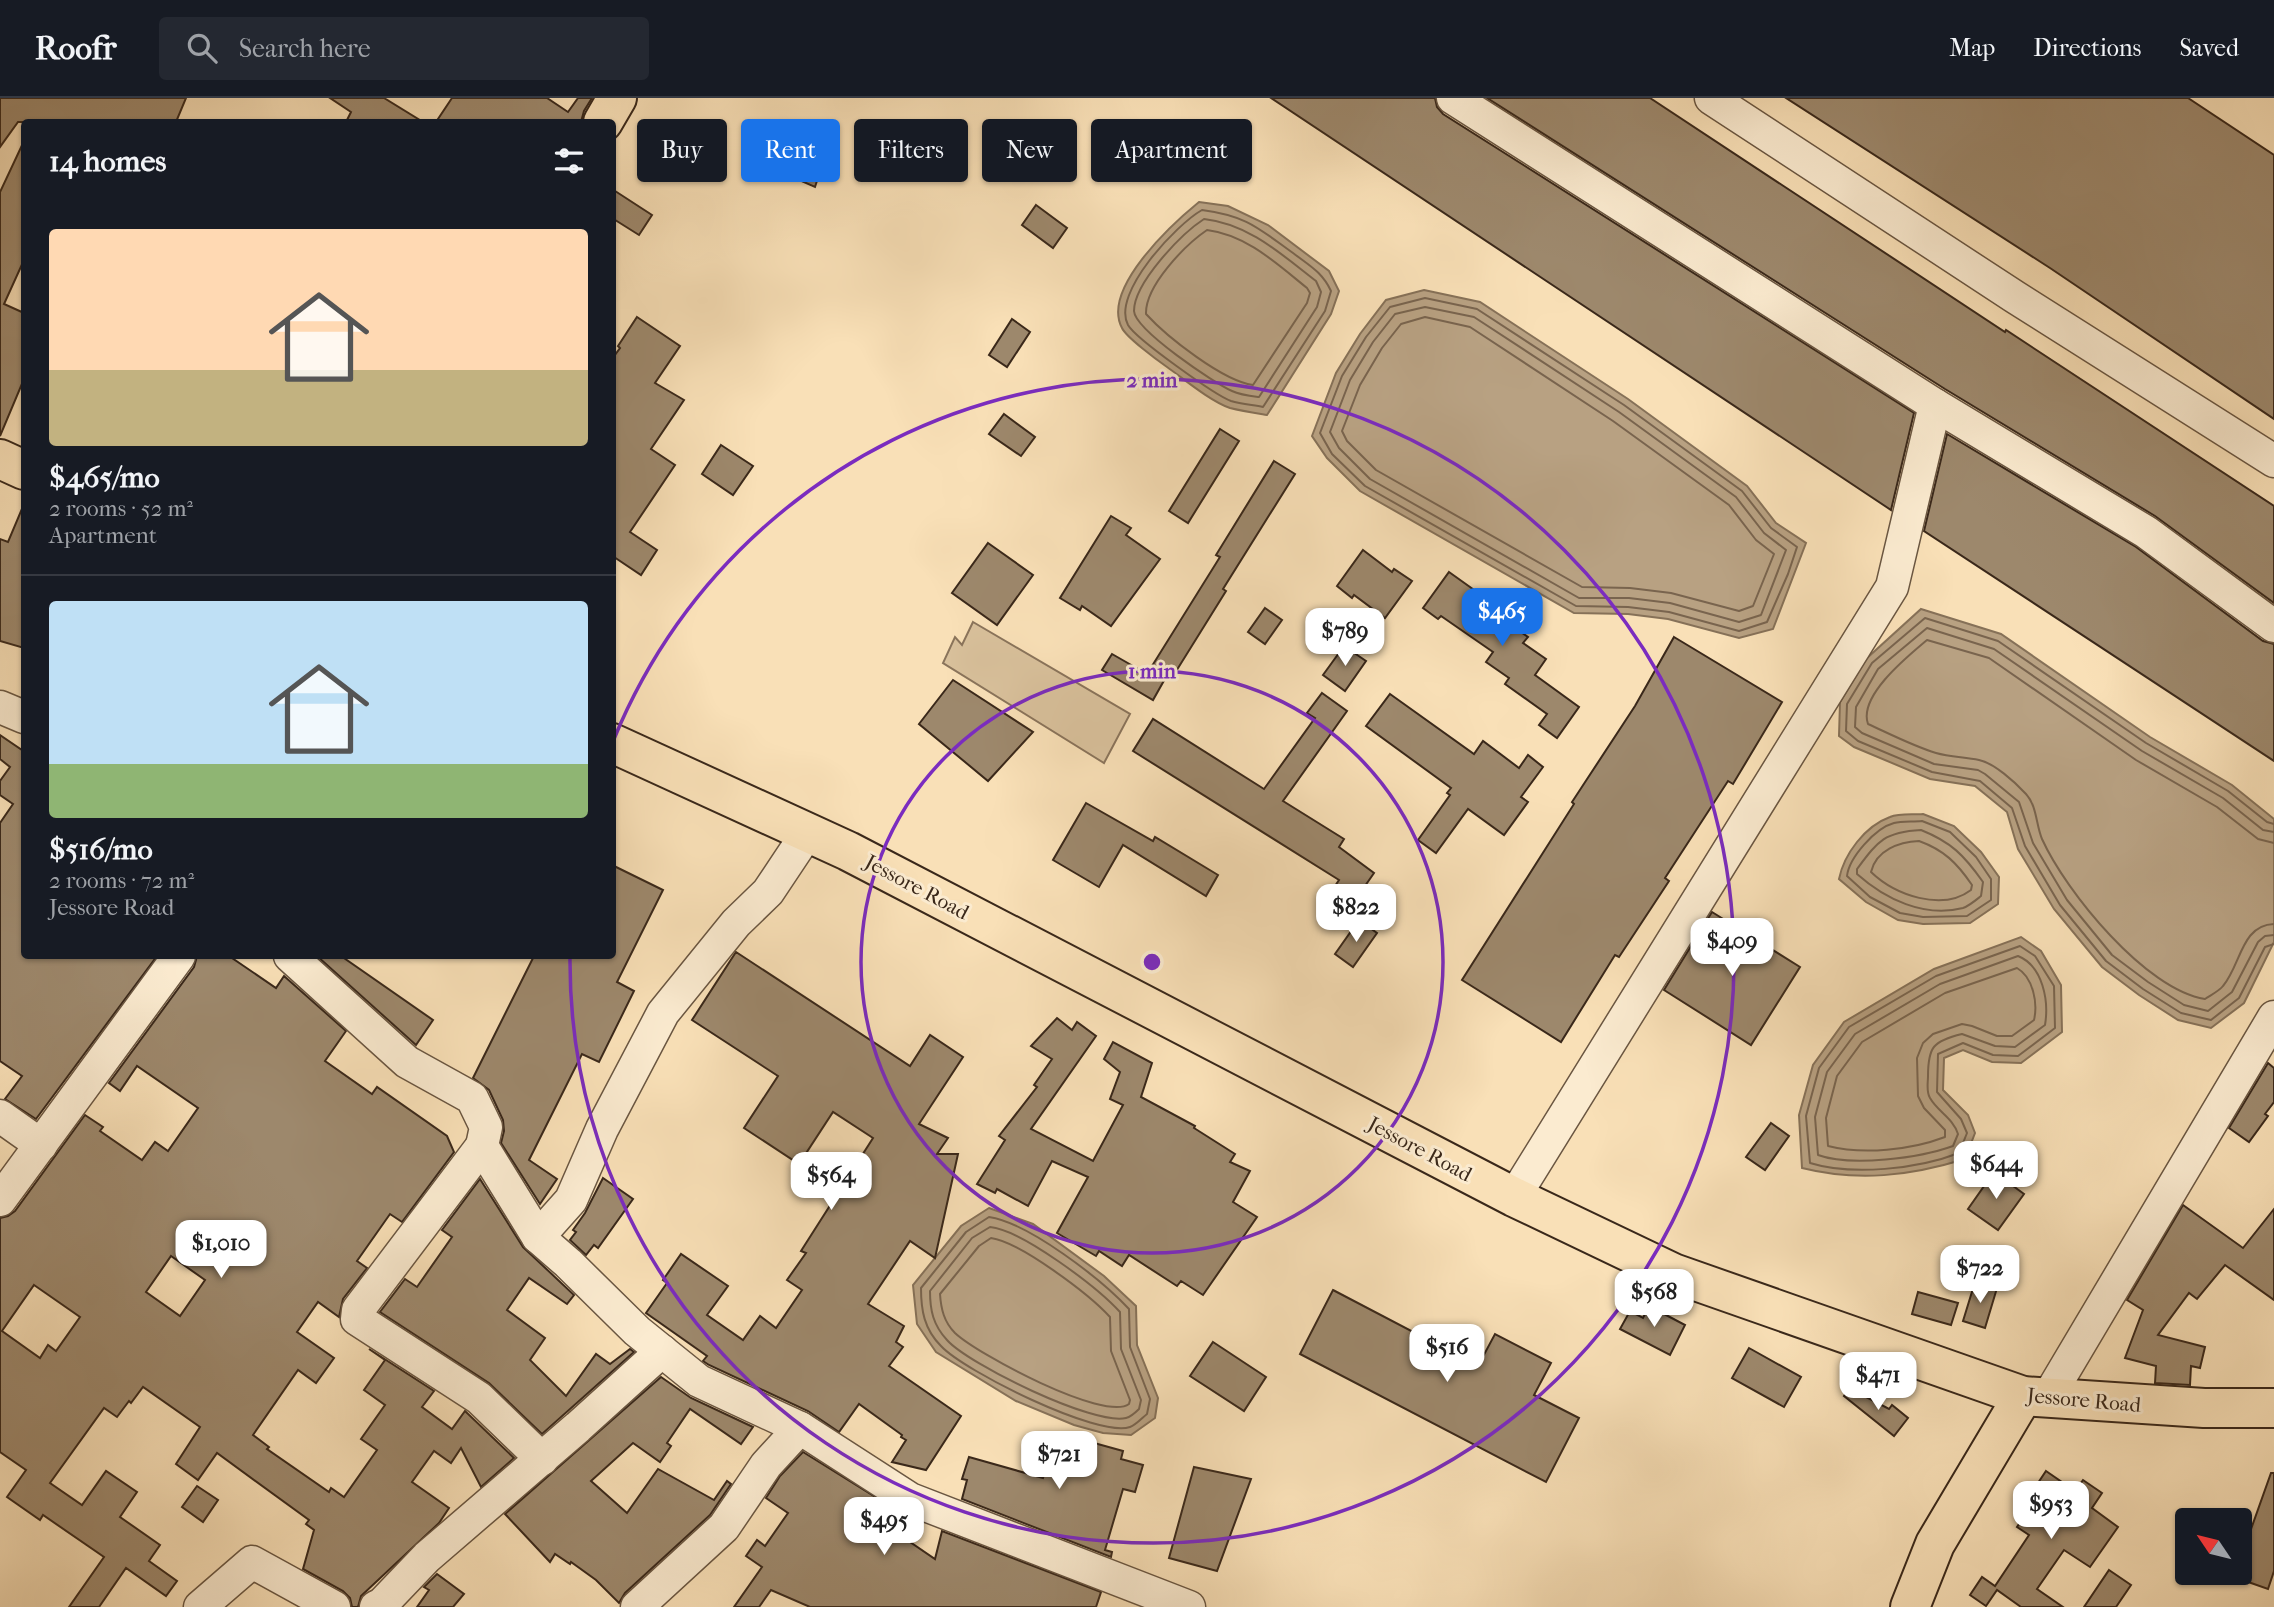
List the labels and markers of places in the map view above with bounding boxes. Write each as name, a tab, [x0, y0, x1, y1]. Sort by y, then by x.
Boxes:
pin: $465	[1461, 588, 1543, 648]
pin: $789	[1304, 608, 1386, 668]
pin: $822	[1315, 884, 1397, 944]
pin: $409	[1691, 918, 1773, 978]
centre of rings	[1140, 950, 1164, 974]
pin: $644	[1955, 1142, 2037, 1201]
pin: $564	[790, 1152, 872, 1212]
pin: $1,010	[164, 1220, 278, 1280]
pin: $722	[1939, 1246, 2021, 1305]
pin: $568	[1613, 1270, 1695, 1329]
pin: $516	[1406, 1324, 1488, 1384]
pin: $471	[1837, 1352, 1919, 1412]
pin: $721	[1018, 1432, 1100, 1491]
pin: $953	[2010, 1482, 2092, 1541]
pin: $495	[843, 1498, 925, 1557]

